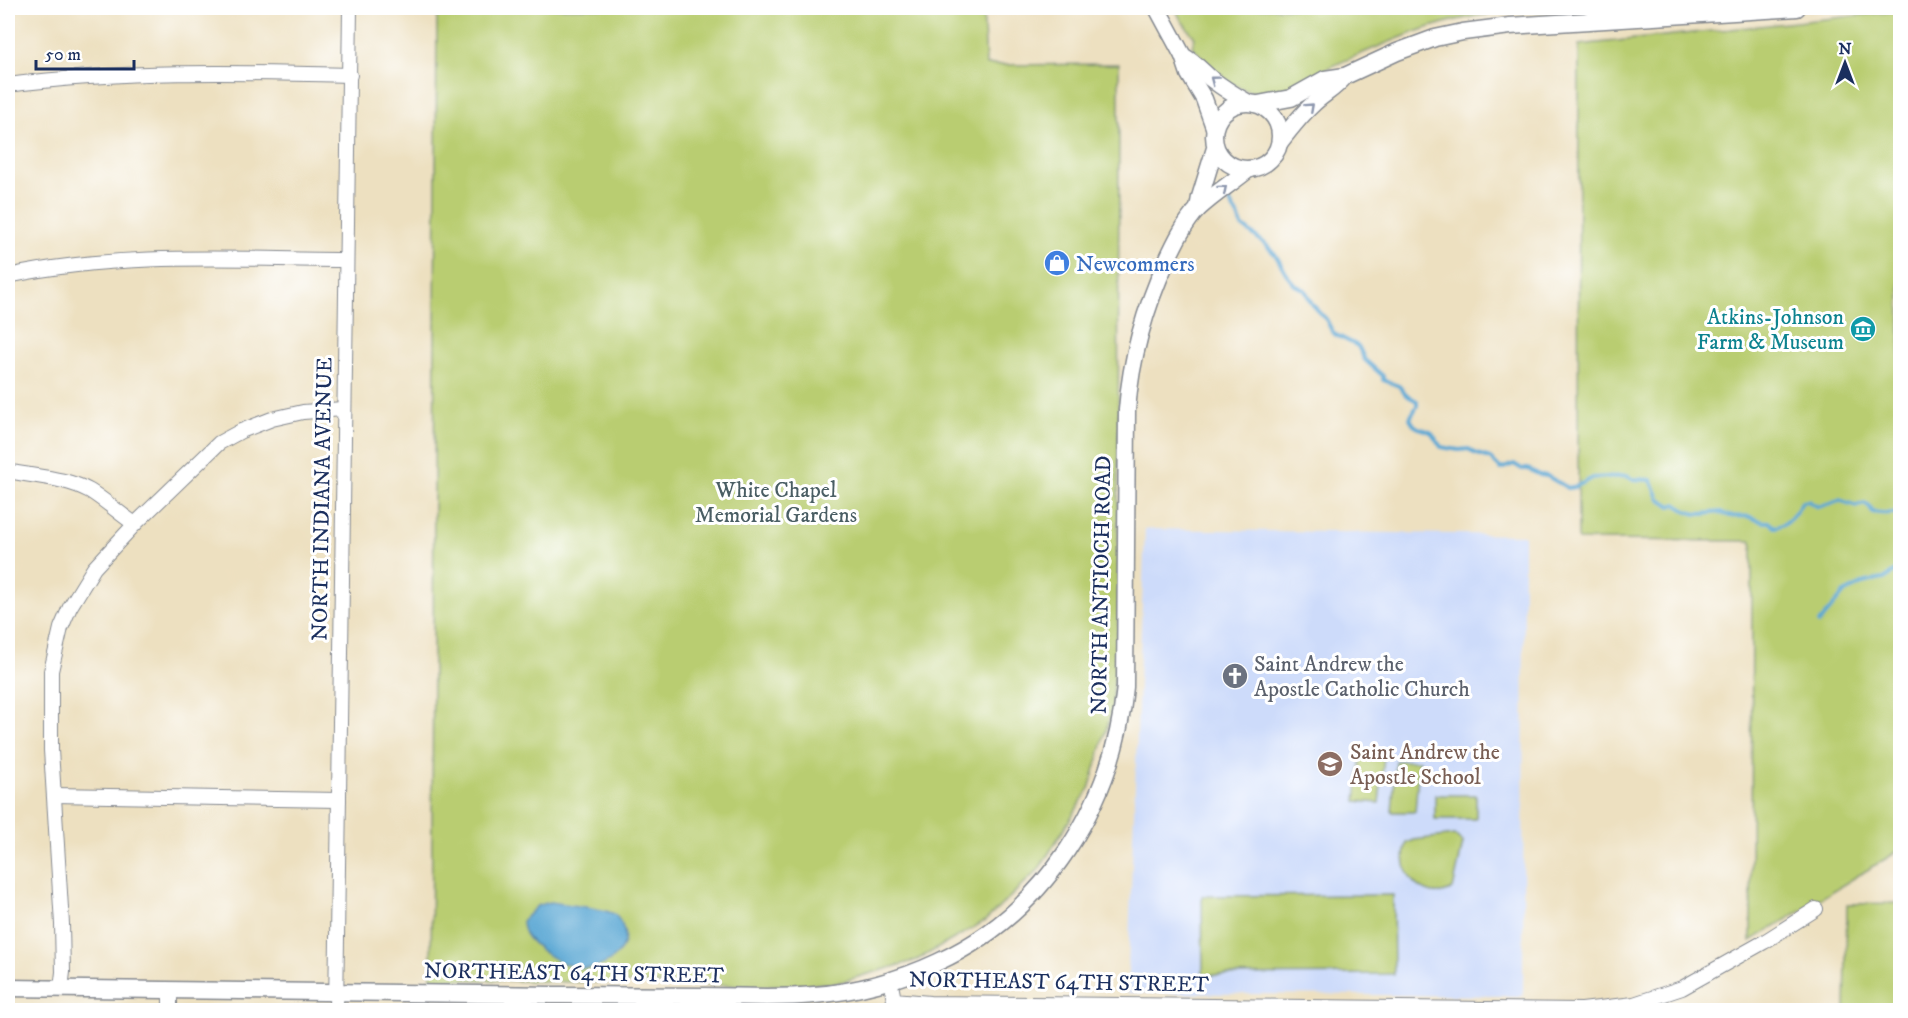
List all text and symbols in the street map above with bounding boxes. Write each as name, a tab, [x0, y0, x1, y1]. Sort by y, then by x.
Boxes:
scale bar	[36, 33, 134, 71]
north arrow	[1815, 33, 1875, 93]
text: N	[1838, 39, 1852, 59]
text: 50 m	[45, 44, 81, 66]
one-way arrow	[1210, 77, 1221, 88]
one-way arrow	[1304, 103, 1314, 114]
one-way arrow	[1216, 185, 1227, 196]
shop icon: Newcommers	[1042, 248, 1072, 278]
place label: Newcommers	[1076, 251, 1195, 278]
place label: Atkins-Johnson Farm & Museum	[1697, 304, 1845, 356]
museum icon: Atkins-Johnson Farm & Museum	[1848, 314, 1878, 344]
street label: NORTH INDIANA AVENUE	[307, 357, 338, 641]
street label: NORTH ANTIOCH ROAD	[1086, 455, 1117, 715]
park label: White Chapel Memorial Gardens	[695, 477, 857, 529]
place label: Saint Andrew the Apostle Catholic Church	[1254, 651, 1470, 703]
church icon: Saint Andrew the Apostle Catholic Church	[1220, 661, 1250, 691]
place label: Saint Andrew the Apostle School	[1350, 739, 1500, 791]
school or university icon: Saint Andrew the Apostle School	[1315, 749, 1345, 779]
street label: NORTHEAST 64TH STREET	[424, 957, 725, 990]
street label: NORTHEAST 64TH STREET	[909, 966, 1210, 999]

